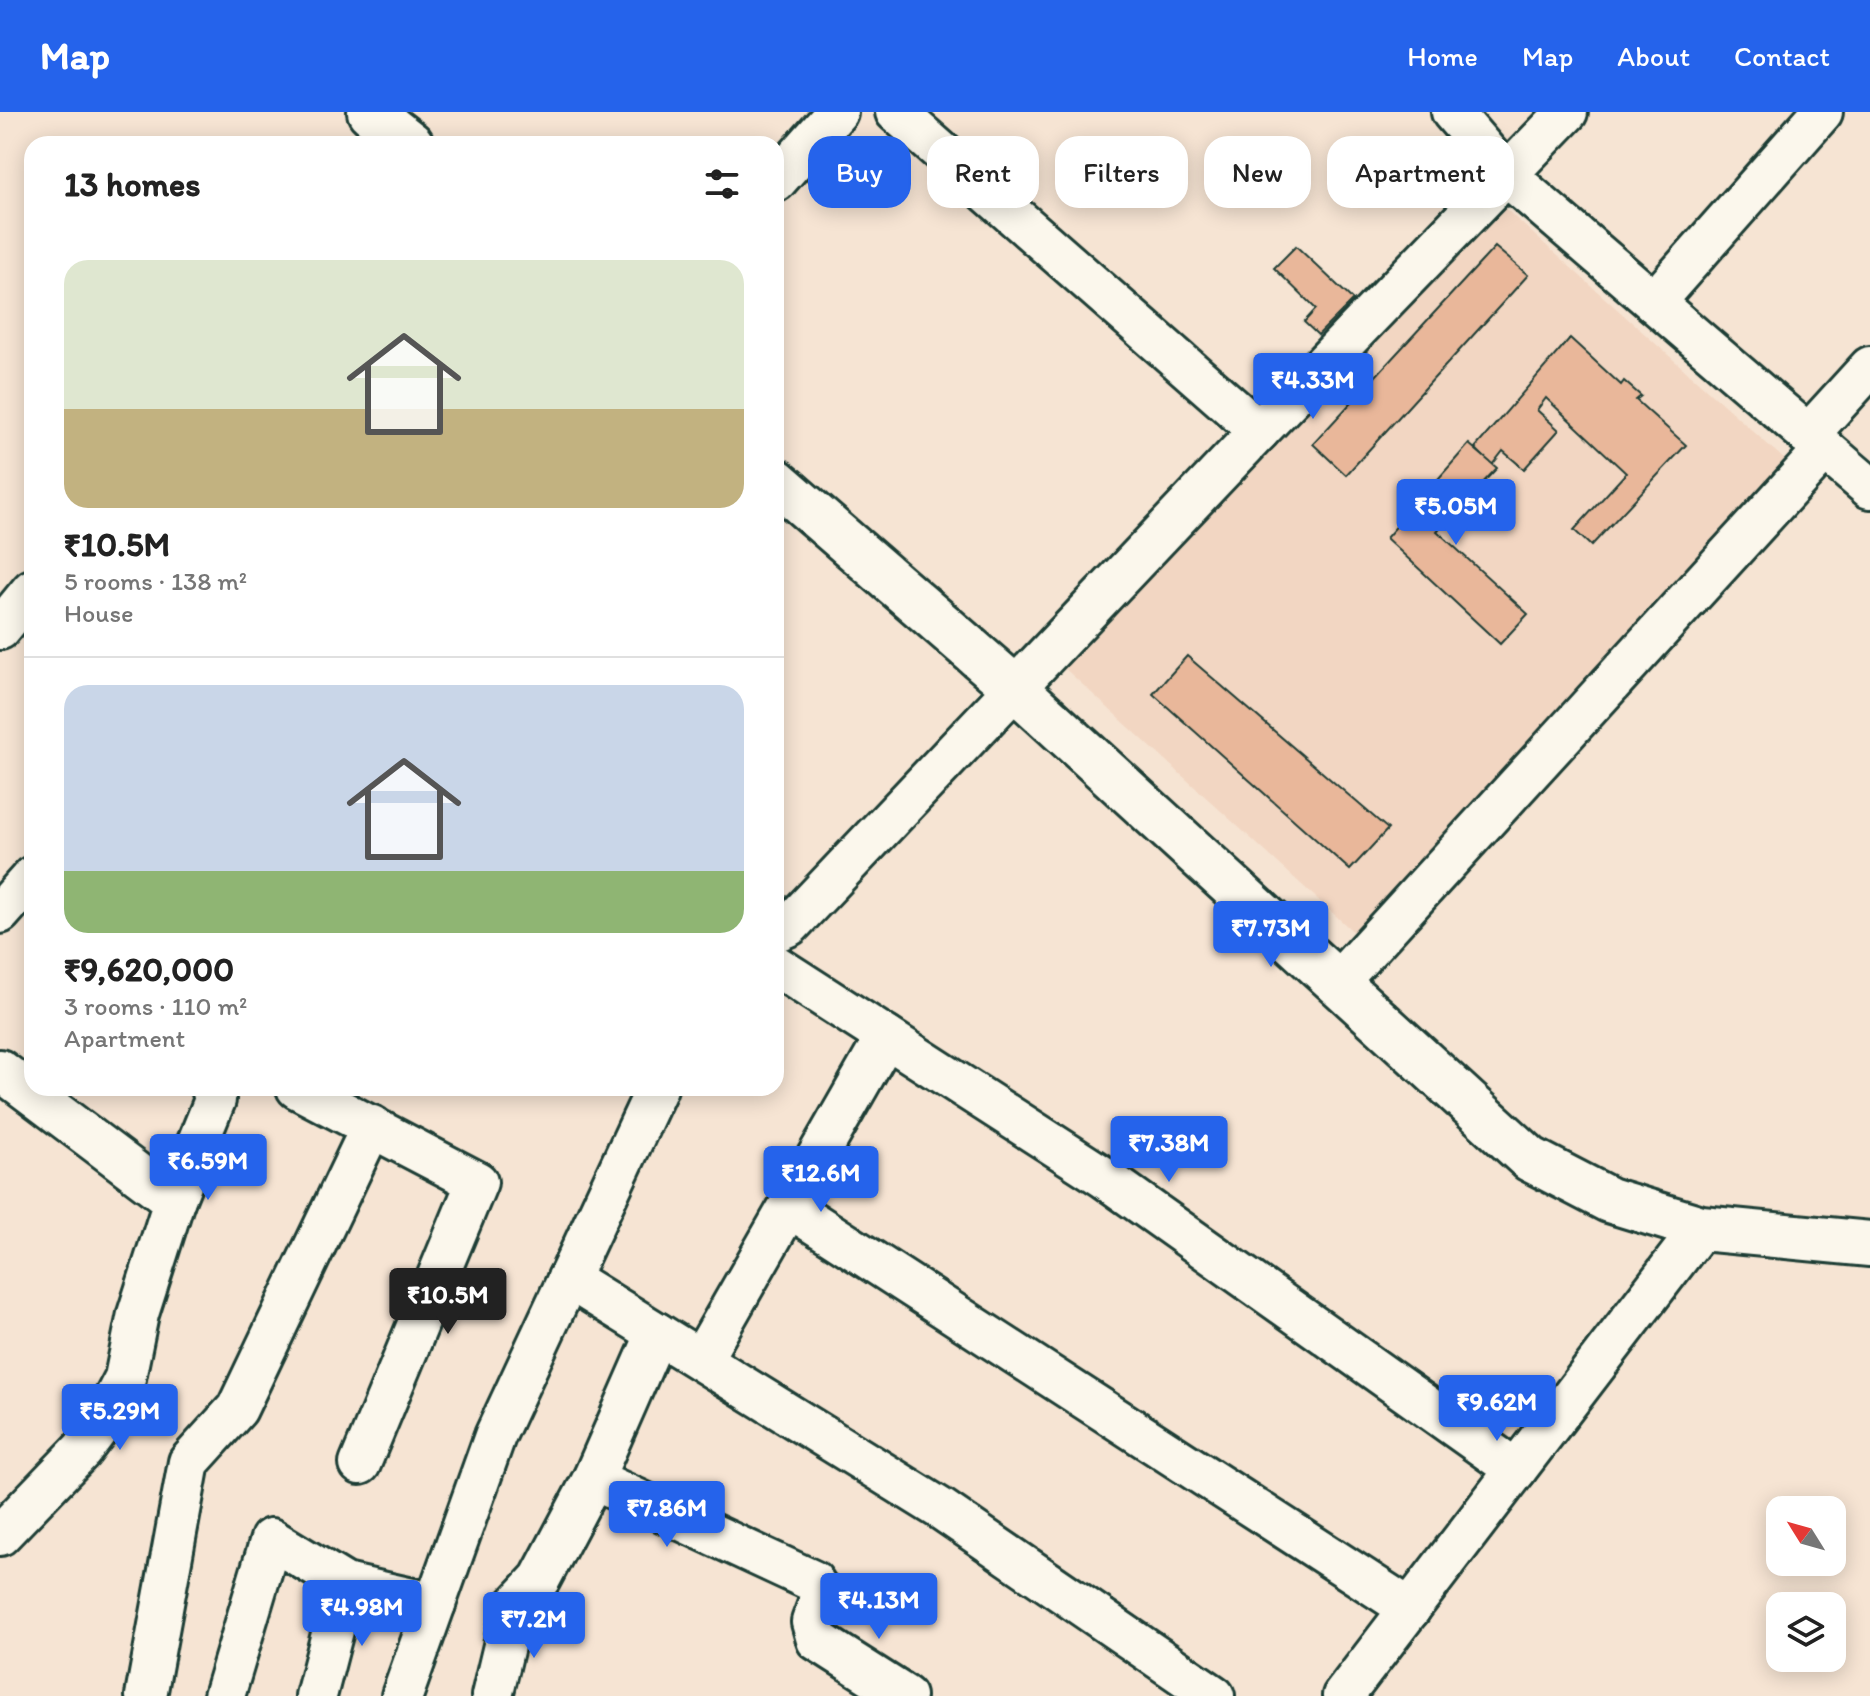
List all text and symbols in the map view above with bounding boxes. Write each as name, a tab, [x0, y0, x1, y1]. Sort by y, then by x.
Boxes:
text: Map	[40, 33, 110, 79]
text: Home	[1407, 39, 1478, 73]
text: Map	[1522, 39, 1573, 73]
text: About	[1617, 39, 1690, 73]
text: Contact	[1734, 39, 1830, 73]
chip: Buy	[808, 136, 911, 208]
chip: Rent	[927, 136, 1039, 208]
chip: Filters	[1055, 136, 1188, 208]
chip: New	[1204, 136, 1311, 208]
chip: Apartment	[1327, 136, 1514, 208]
icon: filters	[700, 162, 744, 206]
text: 13 homes	[64, 164, 200, 205]
icon: home	[332, 312, 476, 456]
pin: ₹4.33M	[1248, 353, 1378, 421]
text: ₹4.33M	[1271, 363, 1355, 395]
pin: ₹5.05M	[1391, 479, 1521, 547]
text: ₹5.05M	[1415, 489, 1497, 521]
text: ₹10.5M	[64, 524, 170, 565]
text: 5 rooms · 138 m²	[64, 565, 247, 597]
text: House	[64, 597, 134, 629]
icon: home	[332, 737, 476, 881]
pin: ₹7.73M	[1206, 901, 1336, 969]
text: ₹7.73M	[1231, 911, 1311, 943]
text: ₹9,620,000	[64, 949, 234, 990]
text: 3 rooms · 110 m²	[64, 990, 247, 1022]
text: Apartment	[64, 1022, 185, 1054]
pin: ₹7.38M	[1104, 1116, 1234, 1184]
text: ₹7.38M	[1129, 1126, 1209, 1158]
pin: ₹6.59M	[143, 1134, 273, 1202]
text: ₹6.59M	[168, 1144, 248, 1176]
pin: ₹12.6M	[756, 1146, 886, 1214]
text: ₹12.6M	[781, 1156, 861, 1188]
pin: ₹10.5M	[383, 1268, 513, 1336]
text: ₹10.5M	[407, 1278, 489, 1310]
pin: ₹9.62M	[1432, 1375, 1562, 1443]
pin: ₹5.29M	[55, 1384, 185, 1452]
text: ₹9.62M	[1457, 1385, 1537, 1417]
text: ₹5.29M	[80, 1394, 160, 1426]
pin: ₹7.86M	[602, 1481, 732, 1549]
text: ₹7.86M	[627, 1491, 707, 1523]
north arrow	[1766, 1496, 1846, 1576]
map controls	[1766, 1496, 1846, 1672]
pin: ₹4.13M	[814, 1573, 944, 1641]
pin: ₹4.98M	[297, 1580, 427, 1648]
text: ₹4.13M	[838, 1583, 920, 1615]
text: ₹4.98M	[321, 1590, 404, 1622]
pin: ₹7.2M	[478, 1592, 590, 1660]
button: layers	[1766, 1592, 1846, 1672]
text: ₹7.2M	[501, 1602, 567, 1634]

